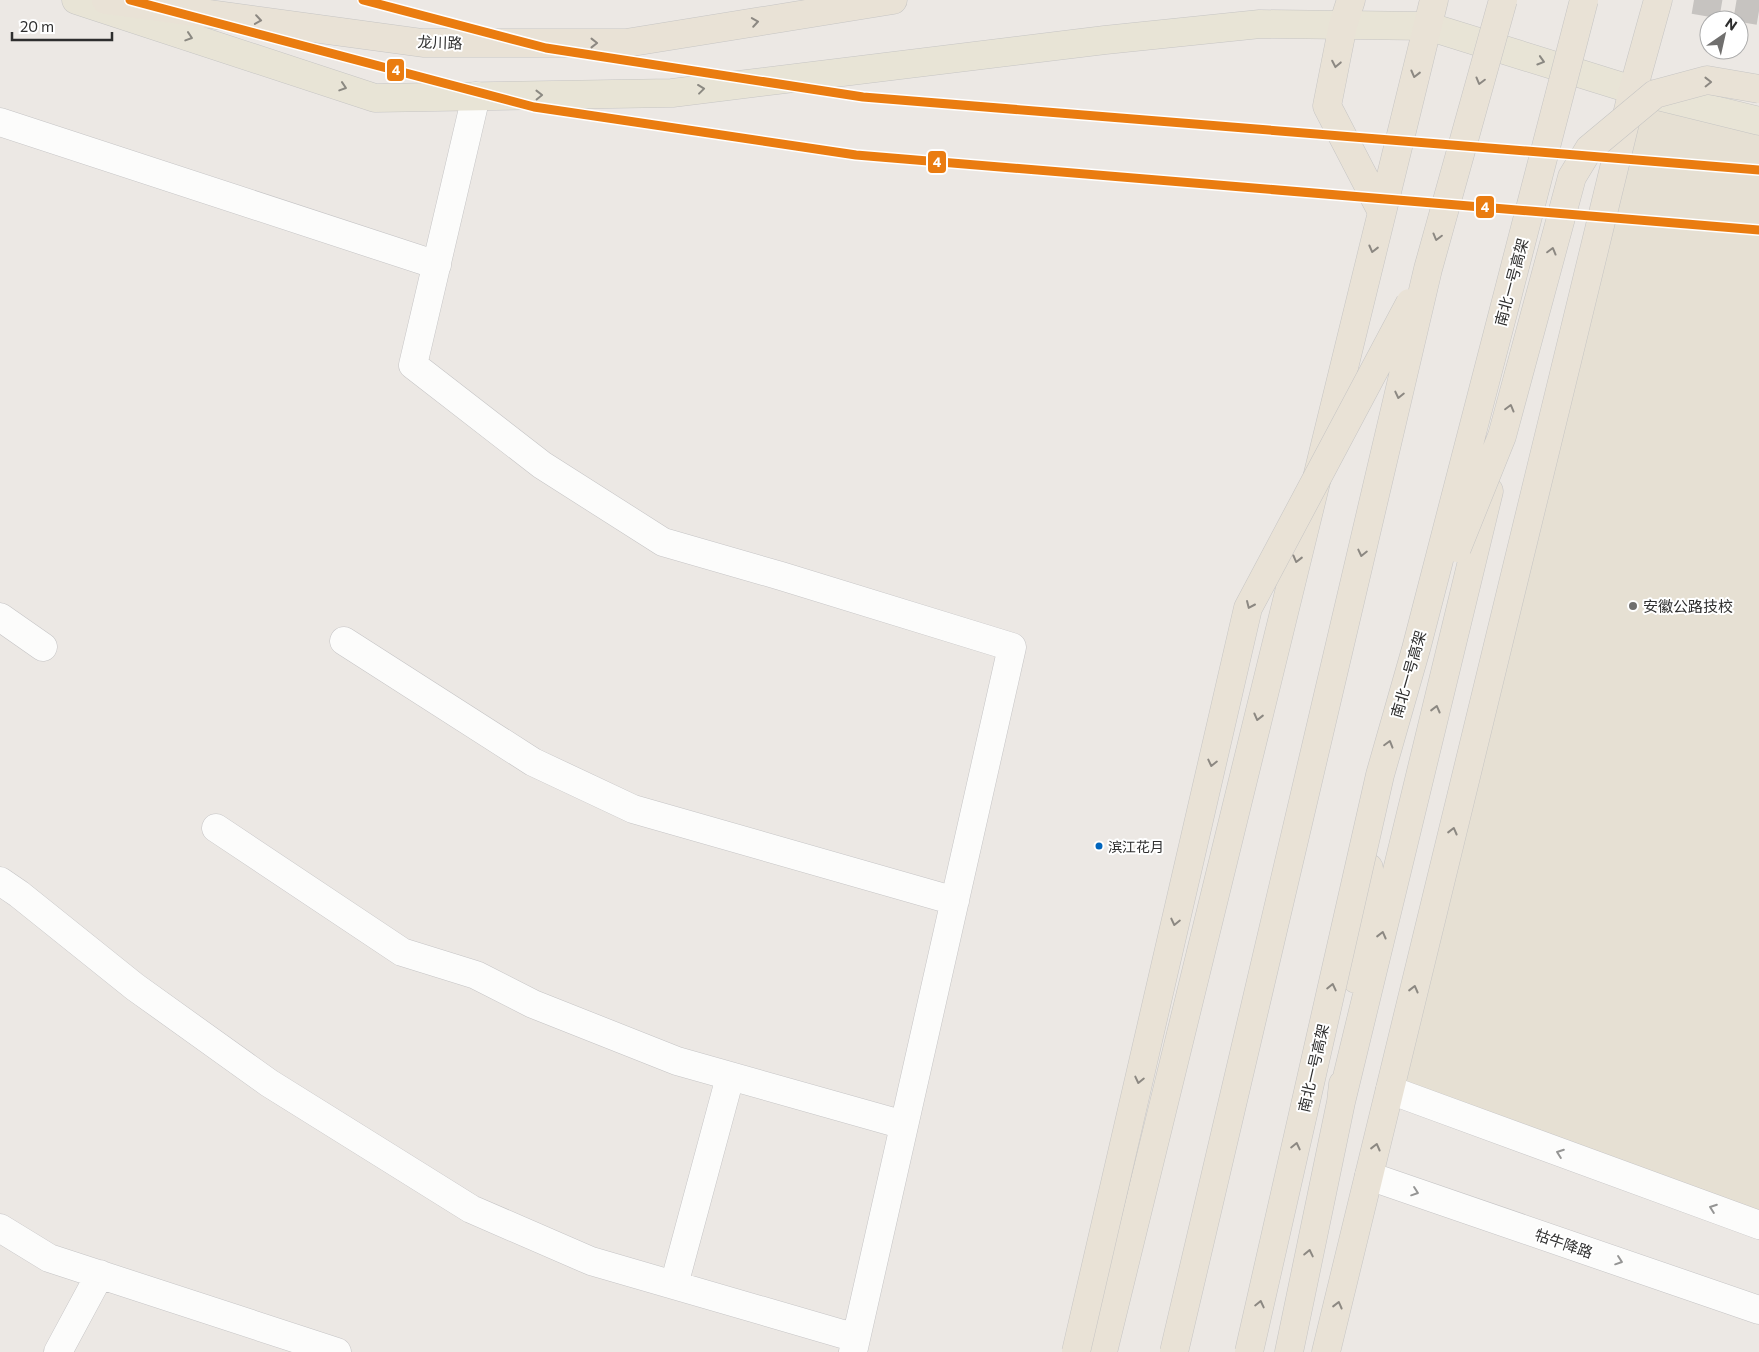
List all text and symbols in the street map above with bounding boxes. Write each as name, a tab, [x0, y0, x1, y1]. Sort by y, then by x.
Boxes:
scale bar	[12, 10, 112, 42]
north arrow	[1699, 10, 1749, 60]
text: N	[1722, 14, 1741, 34]
one-way arrow	[254, 15, 262, 25]
text: 20 m	[20, 17, 54, 35]
one-way arrow	[751, 18, 759, 28]
one-way arrow	[184, 31, 192, 41]
street label: 龙川路	[417, 32, 463, 52]
one-way arrow	[590, 38, 598, 48]
one-way arrow	[1536, 56, 1544, 66]
line badge: 4	[386, 58, 405, 82]
one-way arrow	[1331, 60, 1341, 69]
text: 4	[392, 61, 401, 78]
one-way arrow	[1411, 69, 1421, 77]
one-way arrow	[1476, 76, 1486, 84]
one-way arrow	[1704, 77, 1712, 87]
one-way arrow	[338, 81, 347, 91]
one-way arrow	[697, 84, 705, 95]
one-way arrow	[536, 90, 543, 100]
line badge: 4	[927, 150, 947, 174]
text: 4	[933, 153, 942, 170]
line badge: 4	[1475, 195, 1495, 219]
text: 4	[1481, 198, 1490, 215]
one-way arrow	[1432, 233, 1443, 242]
street label: 南北一号高架	[1491, 236, 1531, 328]
one-way arrow	[1368, 244, 1378, 252]
one-way arrow	[1546, 246, 1557, 255]
one-way arrow	[1394, 391, 1405, 400]
one-way arrow	[1504, 403, 1515, 412]
one-way arrow	[1357, 549, 1368, 558]
one-way arrow	[1292, 555, 1303, 564]
place label: 安徽公路技校	[1643, 597, 1733, 615]
one-way arrow	[1245, 600, 1256, 609]
marker: 安徽公路技校	[1627, 600, 1639, 612]
street label: 南北一号高架	[1387, 628, 1429, 720]
one-way arrow	[1430, 705, 1441, 714]
one-way arrow	[1253, 713, 1264, 722]
one-way arrow	[1383, 741, 1393, 749]
one-way arrow	[1207, 759, 1218, 768]
one-way arrow	[1447, 826, 1458, 835]
place label: 滨江花月	[1108, 838, 1164, 855]
marker: 滨江花月	[1094, 841, 1104, 851]
one-way arrow	[1170, 917, 1181, 926]
one-way arrow	[1376, 932, 1386, 940]
one-way arrow	[1326, 983, 1337, 992]
one-way arrow	[1409, 985, 1419, 993]
street label: 南北一号高架	[1294, 1022, 1332, 1114]
one-way arrow	[1134, 1075, 1145, 1084]
one-way arrow	[1290, 1142, 1301, 1150]
one-way arrow	[1370, 1142, 1381, 1151]
one-way arrow	[1557, 1149, 1565, 1159]
one-way arrow	[1411, 1186, 1419, 1196]
one-way arrow	[1709, 1204, 1718, 1214]
street label: 牯牛降路	[1533, 1225, 1595, 1261]
one-way arrow	[1304, 1248, 1314, 1257]
one-way arrow	[1614, 1256, 1622, 1266]
one-way arrow	[1254, 1300, 1265, 1309]
one-way arrow	[1332, 1300, 1343, 1309]

